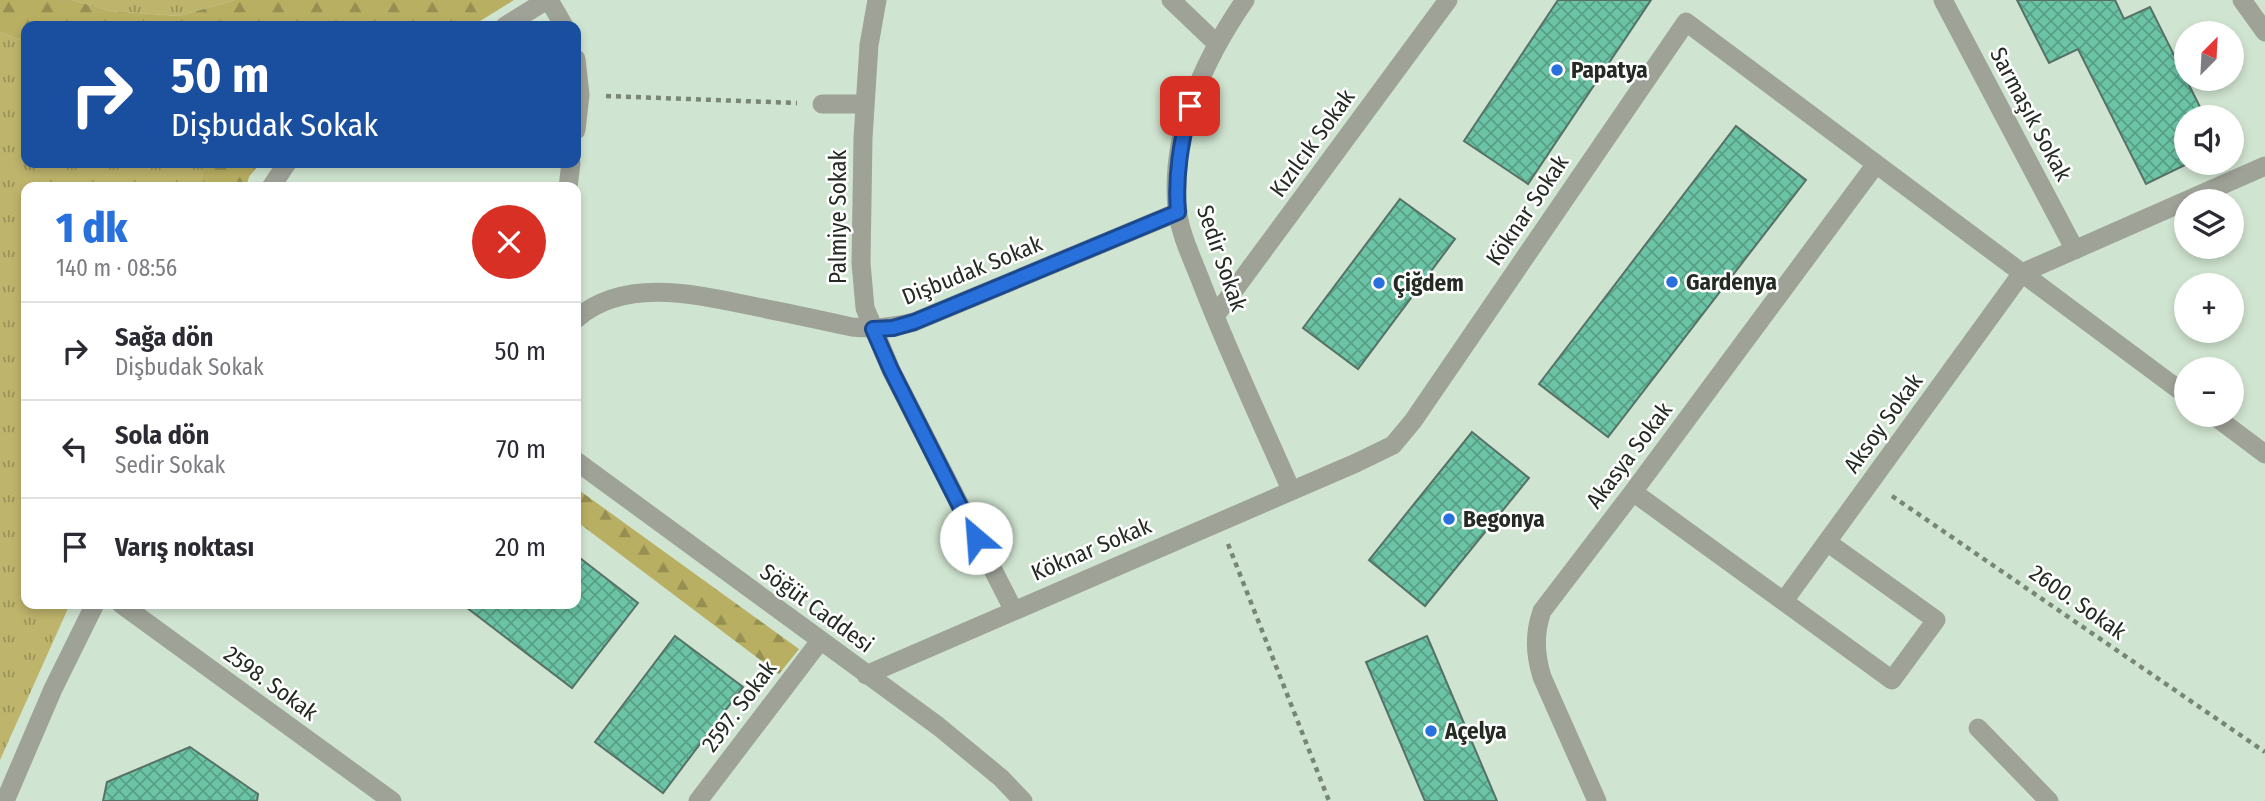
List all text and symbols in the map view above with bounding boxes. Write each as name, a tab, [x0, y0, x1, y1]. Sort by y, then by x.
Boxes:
north arrow	[2174, 21, 2244, 91]
map controls	[2174, 21, 2244, 427]
street label: Sarmaşık Sokak	[1984, 42, 2078, 186]
text: 50 m	[171, 46, 269, 105]
icon: right	[56, 49, 147, 140]
place label: Papatya	[1571, 56, 1648, 84]
marker: Papatya	[1549, 62, 1565, 78]
pin	[1160, 76, 1220, 136]
street label: Kızılcık Sokak	[1264, 83, 1361, 202]
icon: arrive	[1171, 87, 1209, 125]
button: sound	[2174, 105, 2244, 175]
text: Dişbudak Sokak	[171, 106, 378, 144]
street label: Köknar Sokak	[1480, 149, 1574, 271]
street label: Palmiye Sokak	[824, 150, 852, 284]
button: layers	[2174, 189, 2244, 259]
street label: Sedir Sokak	[1191, 201, 1253, 315]
text: 1 dk	[56, 203, 127, 253]
button: close	[472, 205, 546, 279]
street label: Dişbudak Sokak	[898, 229, 1046, 311]
text: 140 m · 08:56	[56, 254, 177, 282]
place label: Gardenya	[1686, 268, 1777, 296]
place label: Çiğdem	[1393, 269, 1464, 298]
button: +	[2174, 273, 2244, 343]
marker: Gardenya	[1664, 274, 1680, 290]
marker: Çiğdem	[1371, 275, 1387, 291]
text: Sağa dön	[115, 322, 214, 353]
icon: right	[56, 332, 94, 370]
text: 50 m	[494, 336, 546, 367]
text: Dişbudak Sokak	[115, 353, 264, 381]
button: −	[2174, 357, 2244, 427]
street label: Aksoy Sokak	[1838, 368, 1929, 478]
street label: Akasya Sokak	[1580, 396, 1678, 514]
text: Sola dön	[115, 420, 209, 451]
icon: left	[56, 430, 94, 468]
text: 70 m	[496, 434, 546, 465]
text: Sedir Sokak	[115, 451, 225, 479]
position arrow	[939, 501, 1013, 575]
place label: Begonya	[1463, 505, 1545, 533]
street label: Köknar Sokak	[1027, 511, 1155, 587]
marker: Begonya	[1441, 511, 1457, 527]
icon: arrive	[56, 528, 94, 566]
text: Varış noktası	[115, 532, 254, 563]
text: 20 m	[495, 532, 546, 563]
street label: Söğüt Caddesi	[755, 557, 879, 659]
street label: 2600. Sokak	[2024, 559, 2132, 646]
street label: 2598. Sokak	[219, 640, 324, 727]
street label: 2597. Sokak	[696, 655, 782, 757]
place label: Açelya	[1444, 717, 1507, 745]
marker: Açelya	[1423, 723, 1439, 739]

